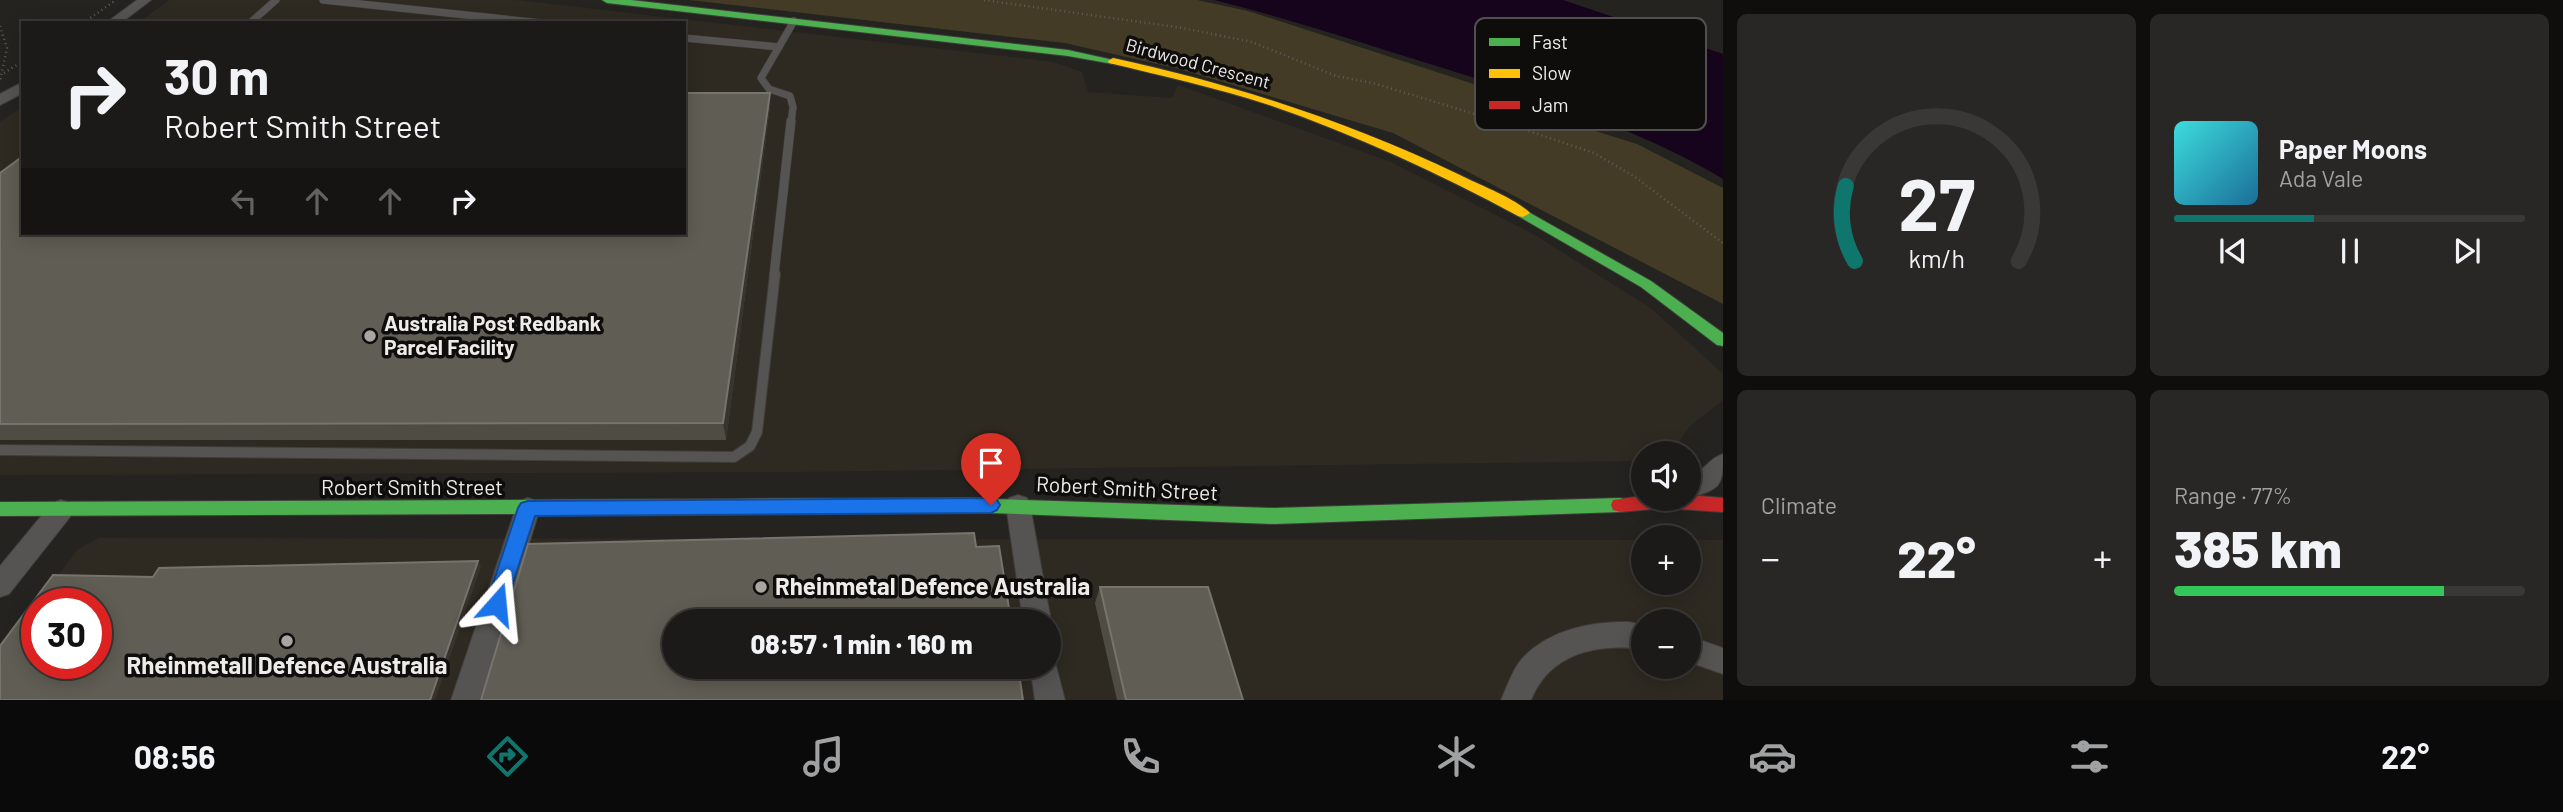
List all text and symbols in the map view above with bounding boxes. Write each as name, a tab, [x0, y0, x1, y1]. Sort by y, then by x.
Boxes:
legend	[1475, 18, 1706, 130]
text: Fast	[1532, 30, 1568, 53]
street label: Birdwood Crescent	[1124, 33, 1273, 93]
text: 30 m	[164, 46, 269, 105]
icon: right	[49, 49, 140, 140]
text: Slow	[1532, 61, 1571, 84]
text: Jam	[1532, 93, 1568, 116]
text: Robert Smith Street	[164, 106, 441, 144]
text: Paper Moons	[2279, 133, 2427, 164]
text: 27	[1898, 159, 1975, 247]
text: Ada Vale	[2279, 164, 2363, 192]
icon: left	[225, 182, 263, 220]
icon: ahead	[298, 182, 336, 220]
icon: ahead	[371, 182, 409, 220]
icon: right	[444, 182, 482, 220]
icon: previous	[2214, 232, 2252, 270]
icon: pause	[2331, 232, 2369, 270]
icon: next	[2448, 232, 2486, 270]
text: km/h	[1908, 243, 1965, 273]
place label: Australia Post Redbank Parcel Facility	[384, 310, 601, 359]
marker: Australia Post Redbank Parcel Facility	[362, 328, 378, 344]
pin	[961, 433, 1021, 505]
map controls	[1631, 441, 1701, 679]
button: sound	[1631, 441, 1701, 511]
icon: arrive	[972, 444, 1010, 482]
street label: Robert Smith Street	[1036, 470, 1219, 505]
street label: Robert Smith Street	[321, 474, 503, 499]
text: Range · 77%	[2174, 481, 2292, 509]
text: Climate	[1761, 491, 1837, 519]
text: 385 km	[2174, 516, 2342, 578]
button: +	[1631, 525, 1701, 595]
text: 22°	[1897, 526, 1976, 588]
text: −	[1761, 534, 1780, 580]
text: +	[2093, 534, 2112, 580]
position arrow	[460, 567, 534, 641]
place label: Rheinmetal Defence Australia	[775, 571, 1090, 600]
marker: Rheinmetal Defence Australia	[753, 579, 769, 595]
speed limit sign: 30	[21, 588, 112, 679]
button: −	[1631, 609, 1701, 679]
text: 08:57 · 1 min · 160 m	[750, 628, 973, 659]
marker: Rheinmetall Defence Australia	[279, 633, 295, 649]
place label: Rheinmetall Defence Australia	[127, 650, 447, 679]
icon: directions	[483, 732, 532, 781]
icon: music	[799, 732, 848, 781]
icon: phone	[1116, 732, 1165, 781]
icon: climate	[1432, 732, 1481, 781]
icon: car	[1748, 732, 1797, 781]
icon: filters	[2065, 732, 2114, 781]
text: 08:56	[134, 737, 215, 775]
text: 22°	[2381, 737, 2429, 775]

